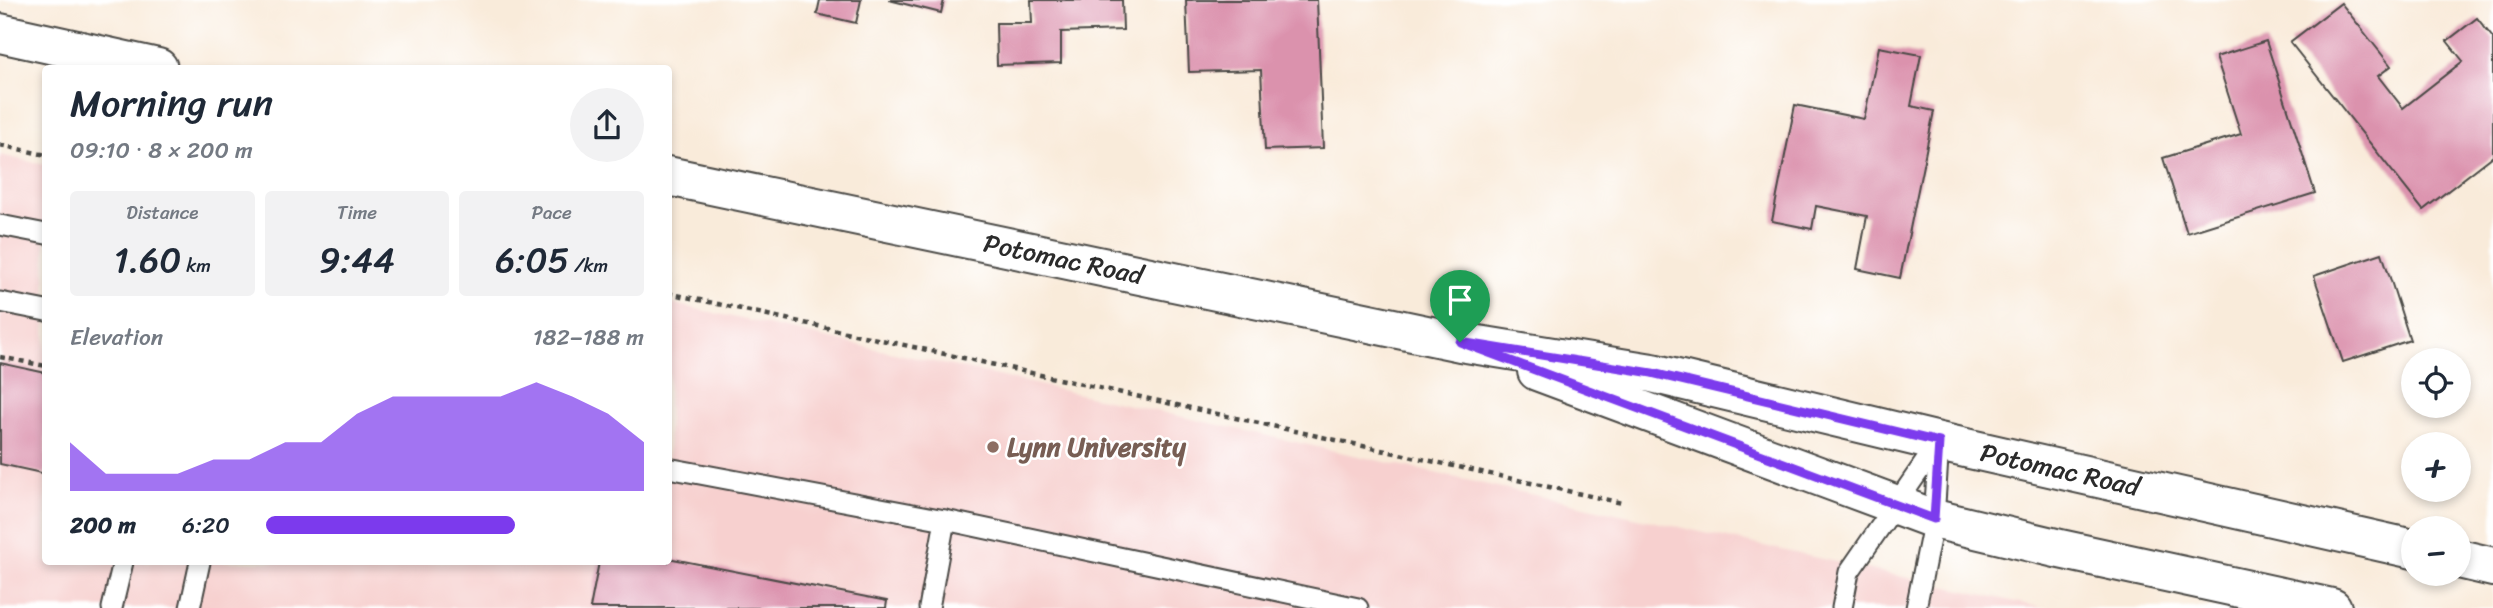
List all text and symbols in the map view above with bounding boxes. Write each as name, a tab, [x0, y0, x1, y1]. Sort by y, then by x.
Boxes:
text: Morning run	[70, 70, 273, 137]
button: share	[570, 88, 644, 162]
text: 09:10 · 8 × 200 m	[70, 130, 253, 171]
text: Distance	[126, 196, 198, 229]
text: Time	[337, 196, 377, 229]
text: Pace	[532, 196, 572, 229]
street label: Potomac Road	[979, 220, 1150, 298]
text: 1.60	[114, 229, 181, 291]
text: 9:44	[319, 229, 395, 291]
text: 6:05	[495, 229, 569, 291]
text: km	[181, 249, 211, 282]
text: /km	[569, 249, 608, 282]
pin	[1430, 270, 1490, 342]
icon: arrive	[1441, 281, 1479, 319]
text: Elevation	[70, 317, 163, 358]
text: 182–188 m	[533, 317, 644, 358]
map controls	[2401, 348, 2471, 586]
button: locate	[2401, 348, 2471, 418]
place label: Lynn University	[1007, 424, 1186, 470]
street label: Potomac Road	[1976, 429, 2146, 510]
button: +	[2401, 432, 2471, 502]
marker: Lynn University	[985, 439, 1001, 455]
text: 200 m	[70, 505, 136, 546]
text: 6:20	[182, 505, 230, 546]
button: −	[2401, 516, 2471, 586]

